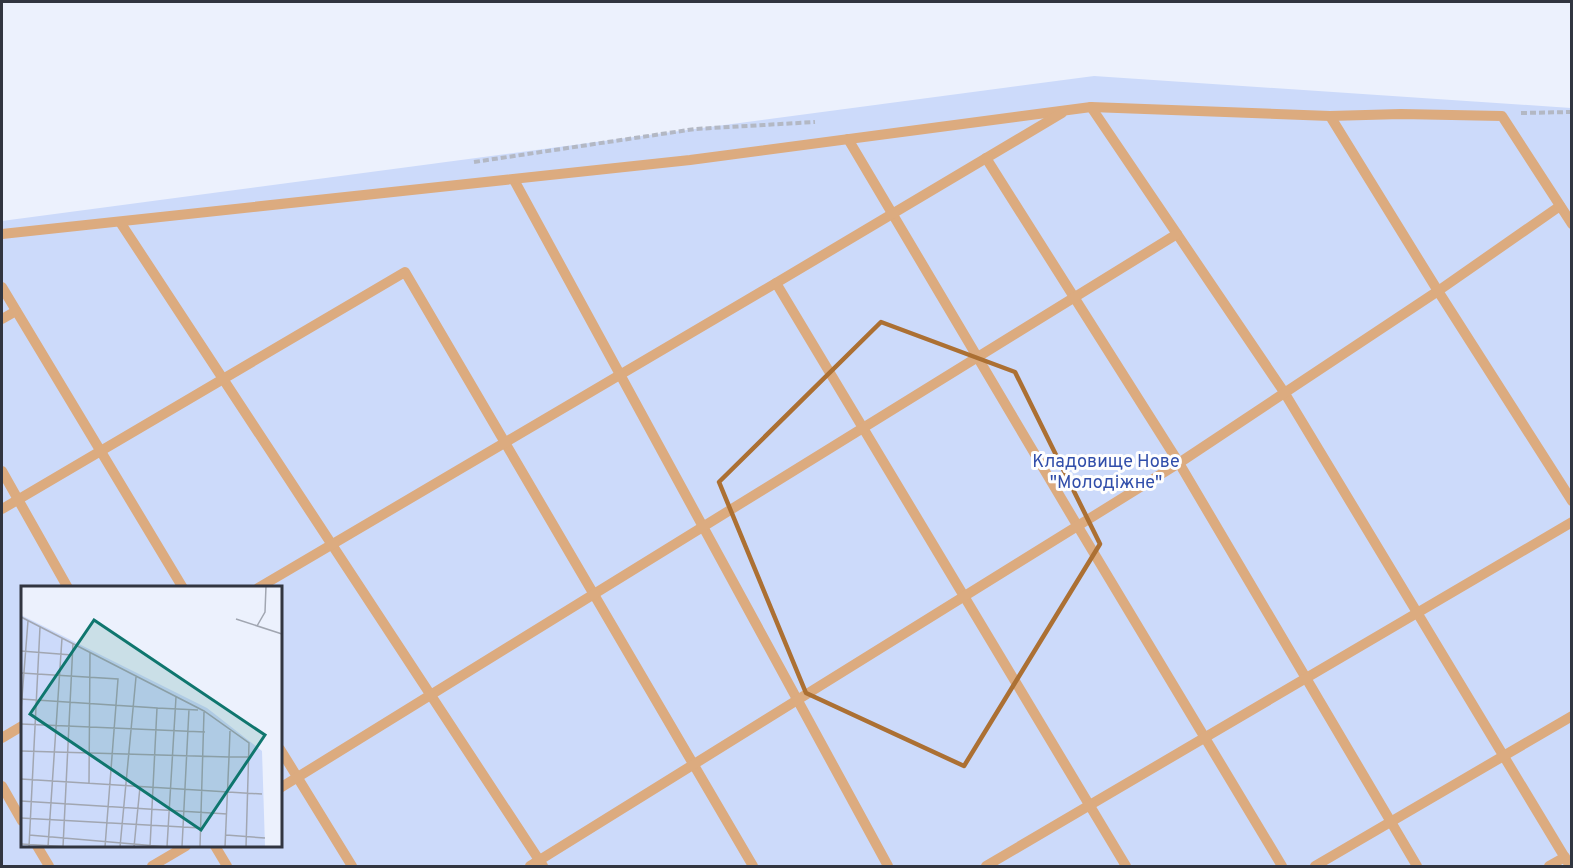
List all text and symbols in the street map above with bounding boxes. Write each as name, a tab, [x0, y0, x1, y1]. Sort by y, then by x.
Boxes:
park label: Кладовище Нове "Молодіжне"	[1032, 451, 1180, 495]
inset map	[21, 586, 282, 847]

